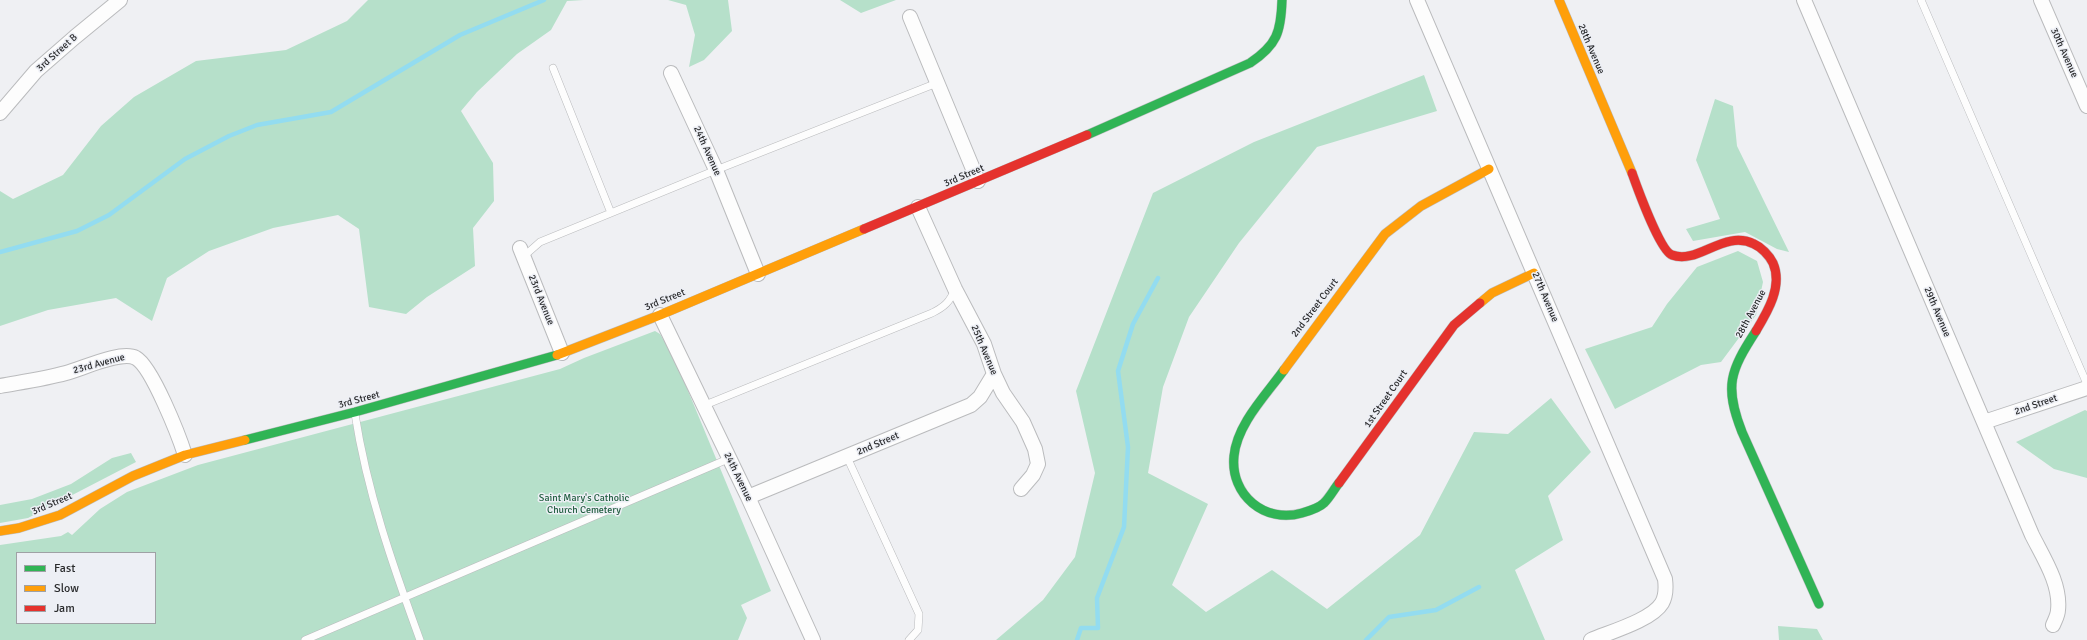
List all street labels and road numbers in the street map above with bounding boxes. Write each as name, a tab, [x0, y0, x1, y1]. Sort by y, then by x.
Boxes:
street label: 28th Avenue	[1575, 22, 1607, 76]
street label: 30th Avenue	[2048, 26, 2080, 80]
street label: 3rd Street B	[34, 32, 80, 74]
street label: 24th Avenue	[691, 124, 723, 178]
street label: 3rd Street	[942, 162, 986, 190]
street label: 27th Avenue	[1529, 270, 1561, 324]
street label: 23rd Avenue	[525, 273, 557, 327]
street label: 2nd Street Court	[1289, 276, 1341, 340]
street label: 29th Avenue	[1921, 285, 1953, 339]
street label: 3rd Street	[643, 286, 687, 314]
street label: 28th Avenue	[1733, 288, 1769, 340]
street label: 25th Avenue	[968, 323, 1000, 377]
street label: 23rd Avenue	[72, 351, 126, 377]
street label: 1st Street Court	[1362, 368, 1410, 430]
street label: 3rd Street	[337, 389, 381, 411]
street label: 2nd Street	[2013, 392, 2059, 418]
street label: 2nd Street	[855, 430, 901, 458]
street label: 24th Avenue	[721, 450, 755, 504]
street label: 3rd Street	[30, 490, 74, 518]

